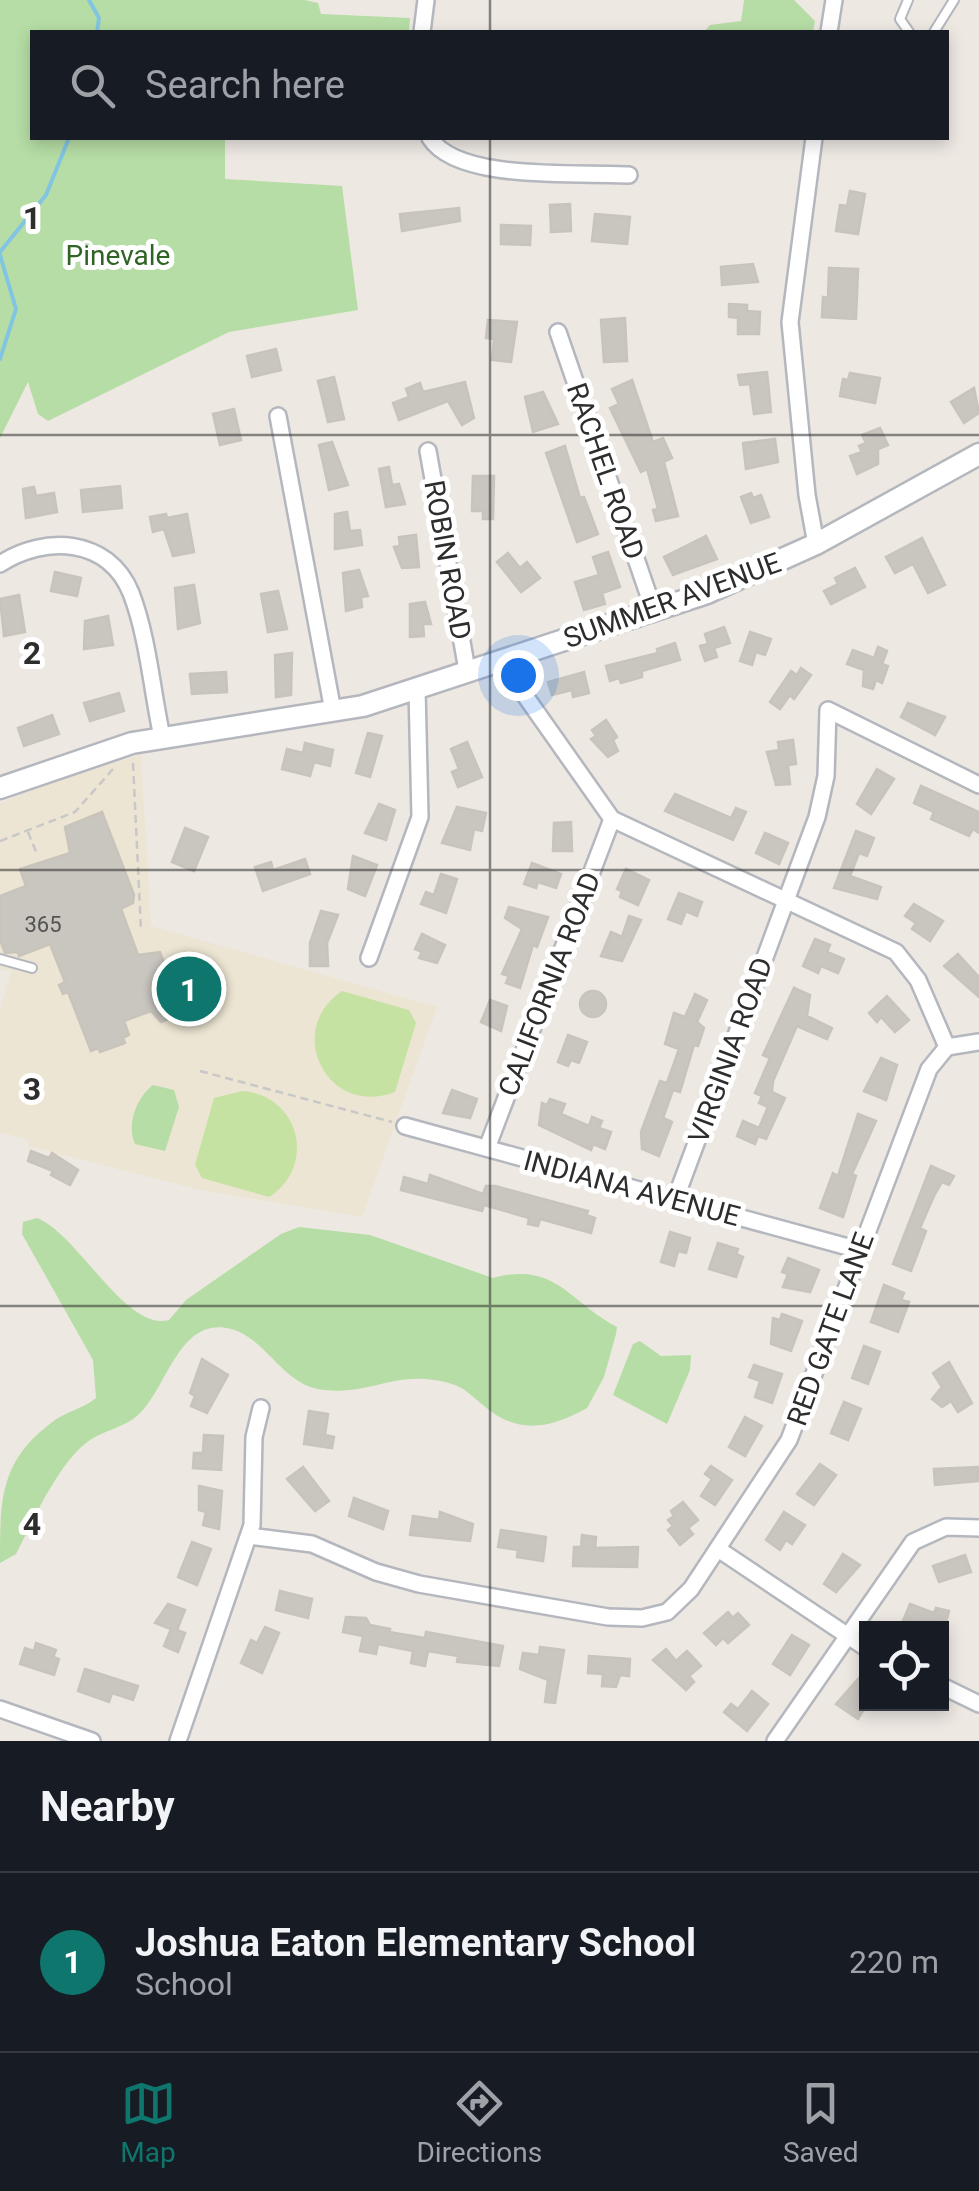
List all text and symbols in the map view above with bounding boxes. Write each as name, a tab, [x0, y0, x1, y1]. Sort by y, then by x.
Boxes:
search box	[30, 30, 949, 140]
icon: search	[65, 58, 120, 113]
text: Search here	[145, 63, 345, 107]
text: 1	[23, 199, 41, 237]
park label: Pinevale	[66, 239, 170, 272]
street label: RACHEL ROAD	[560, 379, 651, 564]
street label: ROBIN ROAD	[417, 478, 478, 642]
street label: SUMMER AVENUE	[559, 546, 785, 655]
text: 2	[23, 634, 41, 672]
your location	[493, 650, 544, 701]
street label: CALIFORNIA ROAD	[492, 868, 607, 1101]
house number: 365	[24, 912, 62, 937]
pin: 1	[156, 952, 222, 1026]
street label: VIRGINIA ROAD	[682, 953, 779, 1148]
text: 3	[23, 1070, 41, 1108]
street label: INDIANA AVENUE	[520, 1144, 744, 1233]
street label: RED GATE LANE	[780, 1228, 881, 1430]
text: 4	[23, 1505, 41, 1543]
map controls	[859, 1621, 949, 1711]
button: locate	[859, 1621, 949, 1711]
text: Nearby	[40, 1782, 175, 1831]
text: Joshua Eaton Elementary School	[135, 1921, 696, 1965]
text: 1	[63, 1943, 82, 1981]
text: 220 m	[849, 1943, 939, 1981]
text: School	[135, 1965, 233, 2003]
tab: Map	[120, 2076, 176, 2169]
tab: Directions	[416, 2076, 542, 2169]
tab: Saved	[783, 2076, 859, 2169]

